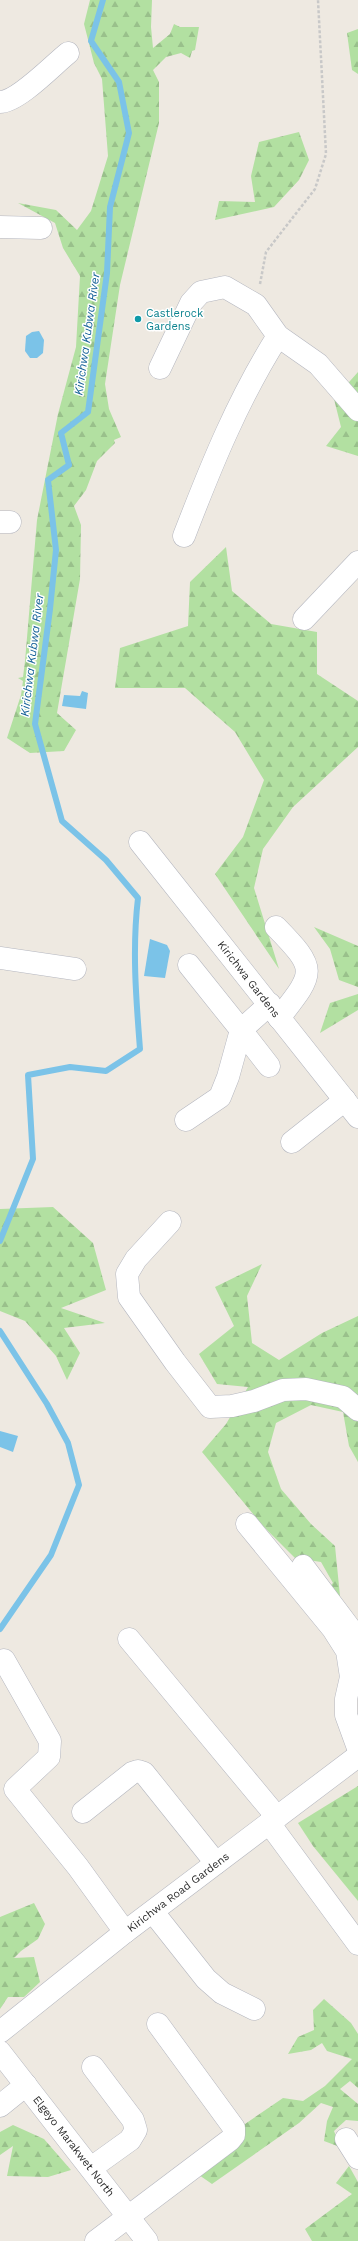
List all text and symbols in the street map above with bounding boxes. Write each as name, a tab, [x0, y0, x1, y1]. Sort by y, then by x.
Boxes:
water label: Kirichwa Kubwa River	[71, 270, 103, 396]
place label: Castlerock Gardens	[146, 307, 203, 333]
marker: Castlerock Gardens	[133, 314, 143, 324]
water label: Kirichwa Kubwa River	[18, 591, 47, 717]
street label: Kirichwa Gardens	[215, 938, 283, 1020]
street label: Kirichwa Road Gardens	[125, 1850, 232, 1935]
street label: Elgeyo Marakwet North	[30, 2093, 117, 2199]

